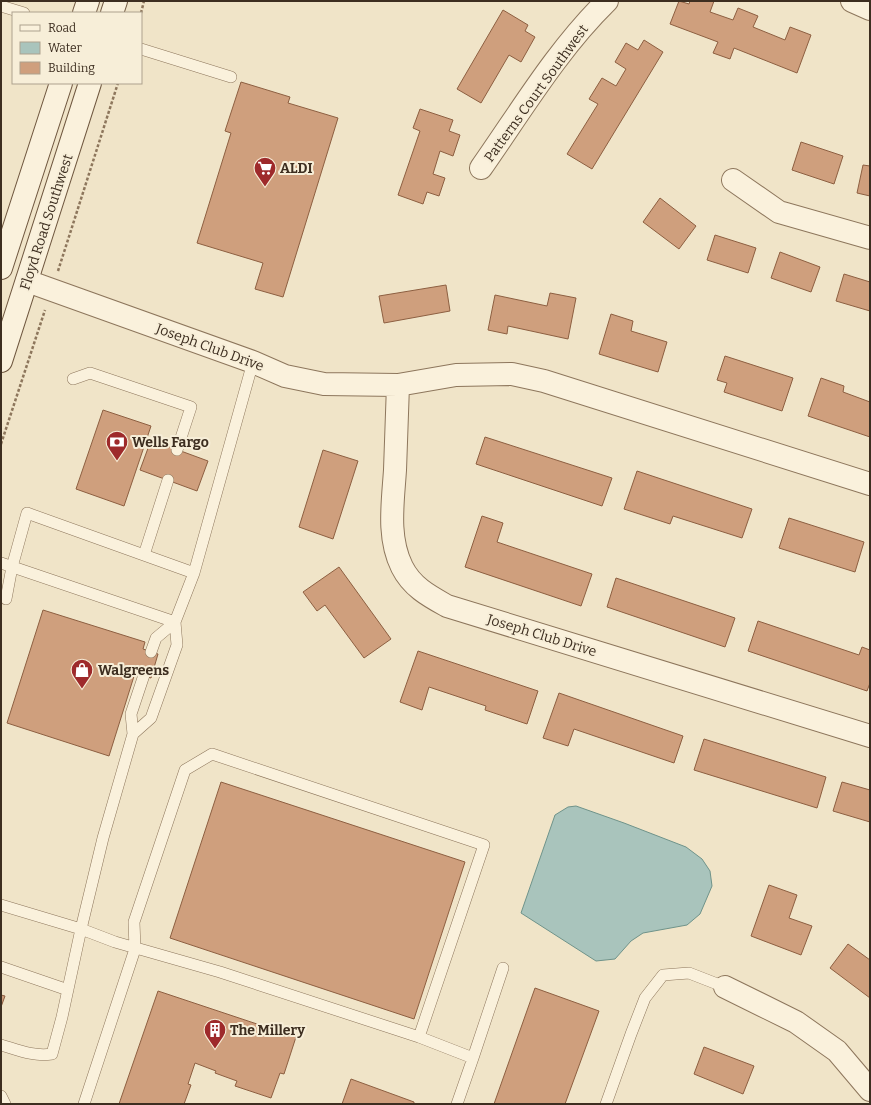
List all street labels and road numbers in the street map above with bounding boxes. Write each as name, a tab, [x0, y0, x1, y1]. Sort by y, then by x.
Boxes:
street label: Patterns Court Southwest	[481, 21, 592, 165]
street label: Floyd Road Southwest	[16, 152, 76, 292]
street label: Joseph Club Drive	[153, 320, 266, 375]
street label: Joseph Club Drive	[484, 610, 599, 660]

